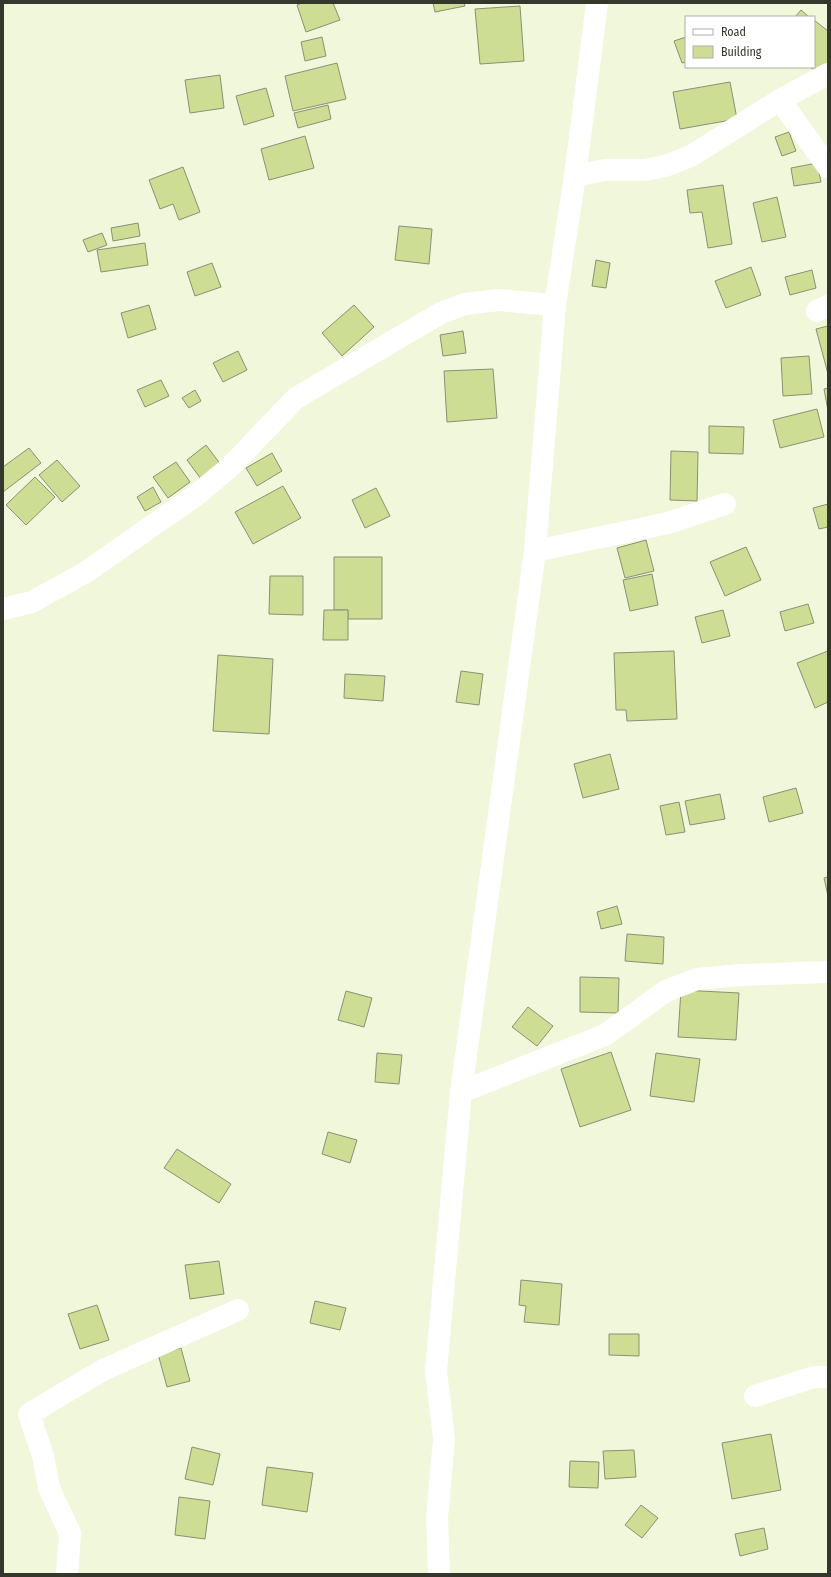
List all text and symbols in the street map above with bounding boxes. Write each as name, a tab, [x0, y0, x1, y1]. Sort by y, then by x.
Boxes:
legend	[685, 16, 815, 68]
text: Road	[721, 25, 746, 39]
text: Building	[721, 45, 762, 59]

